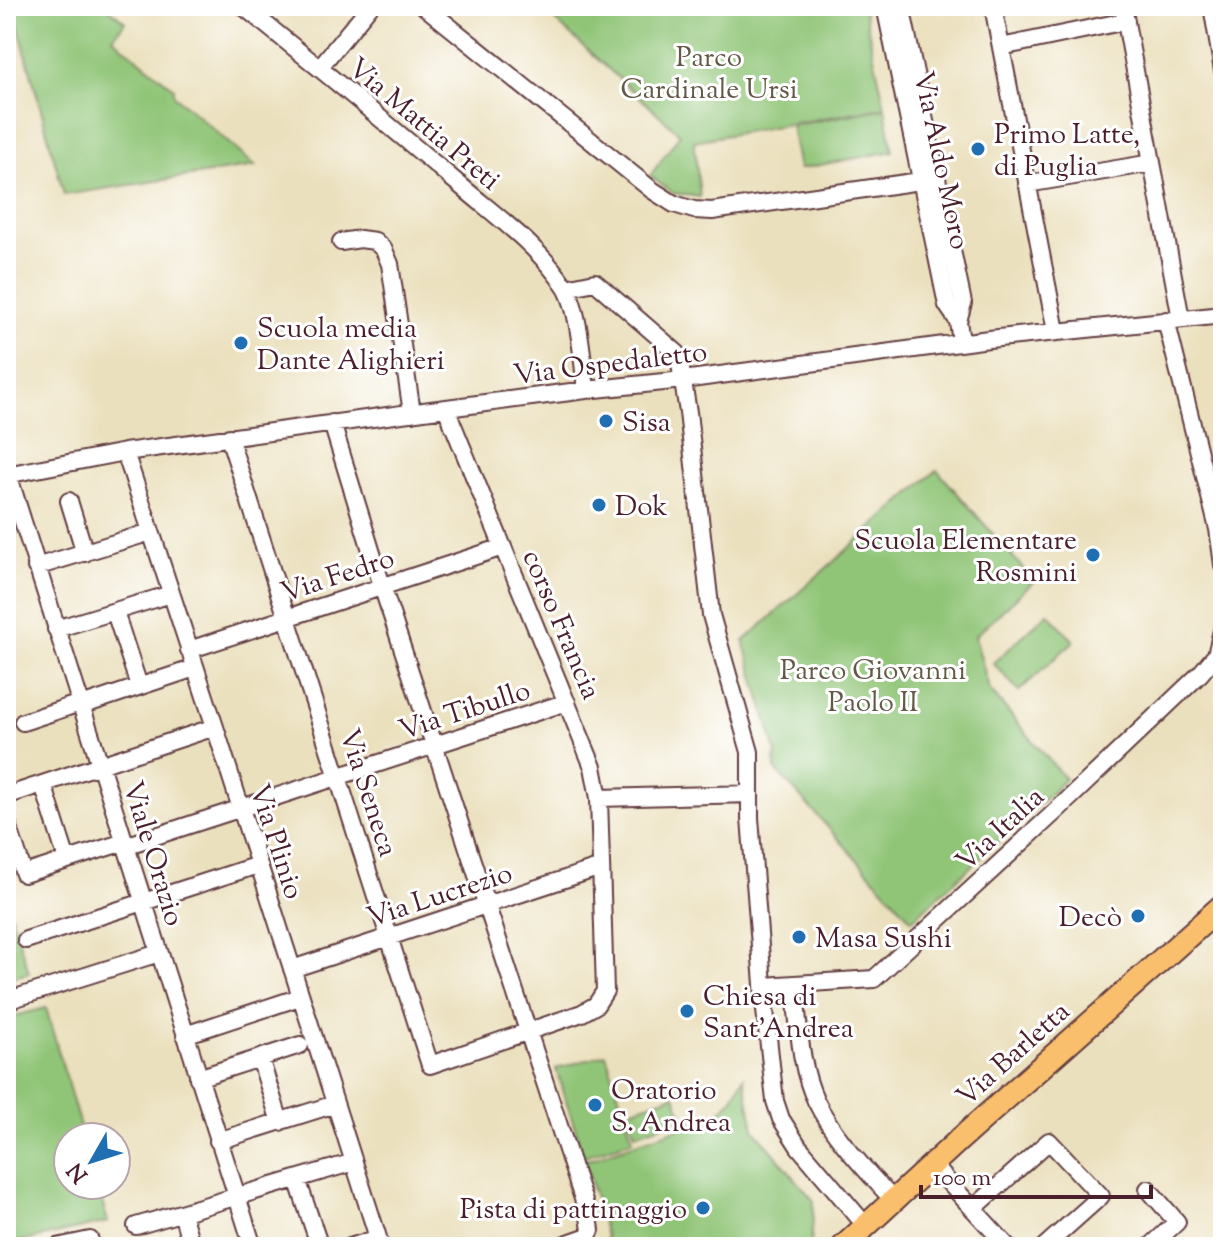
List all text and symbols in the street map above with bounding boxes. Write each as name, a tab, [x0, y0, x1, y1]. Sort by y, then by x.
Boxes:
park label: Parco Cardinale Ursi	[620, 39, 798, 111]
street label: Via Mattia Preti	[338, 49, 508, 201]
street label: Via Aldo Moro	[902, 68, 978, 253]
place label: Primo Latte, di Puglia	[994, 116, 1140, 188]
marker: Primo Latte, di Puglia	[969, 140, 987, 158]
place label: Scuola media Dante Alighieri	[257, 310, 445, 382]
street label: Via Ospedaletto	[511, 333, 710, 397]
marker: Scuola media Dante Alighieri	[232, 334, 250, 352]
place label: Sisa	[622, 404, 671, 444]
marker: Sisa	[597, 412, 615, 430]
place label: Dok	[615, 488, 668, 528]
marker: Dok	[590, 496, 608, 514]
place label: Scuola Elementare Rosmini	[854, 522, 1077, 594]
street label: Via Fedro	[276, 540, 400, 614]
street label: corso Francia	[511, 544, 610, 706]
marker: Scuola Elementare Rosmini	[1084, 546, 1102, 564]
park label: Parco Giovanni Paolo II	[780, 652, 966, 724]
street label: Via Tibullo	[394, 672, 536, 752]
street label: Via Seneca	[328, 724, 407, 862]
street label: Viale Orazio	[111, 777, 193, 931]
street label: Via Plinio	[238, 779, 313, 905]
street label: Via Italia	[948, 779, 1054, 882]
street label: Via Lucrezio	[362, 855, 518, 939]
place label: Decò	[1059, 899, 1122, 939]
marker: Decò	[1129, 907, 1147, 925]
place label: Masa Sushi	[815, 920, 952, 960]
marker: Masa Sushi	[790, 928, 808, 946]
place label: Chiesa di Sant'Andrea	[703, 978, 854, 1050]
street label: Via Barletta	[948, 993, 1080, 1117]
marker: Chiesa di Sant'Andrea	[678, 1002, 696, 1020]
place label: Oratorio S. Andrea	[611, 1072, 731, 1144]
marker: Oratorio S. Andrea	[586, 1096, 604, 1114]
north arrow	[52, 1121, 132, 1201]
scale bar	[921, 1149, 1151, 1199]
text: N	[61, 1154, 97, 1189]
text: 100 m	[933, 1162, 991, 1196]
place label: Pista di pattinaggio	[460, 1191, 687, 1231]
marker: Pista di pattinaggio	[694, 1199, 712, 1217]

